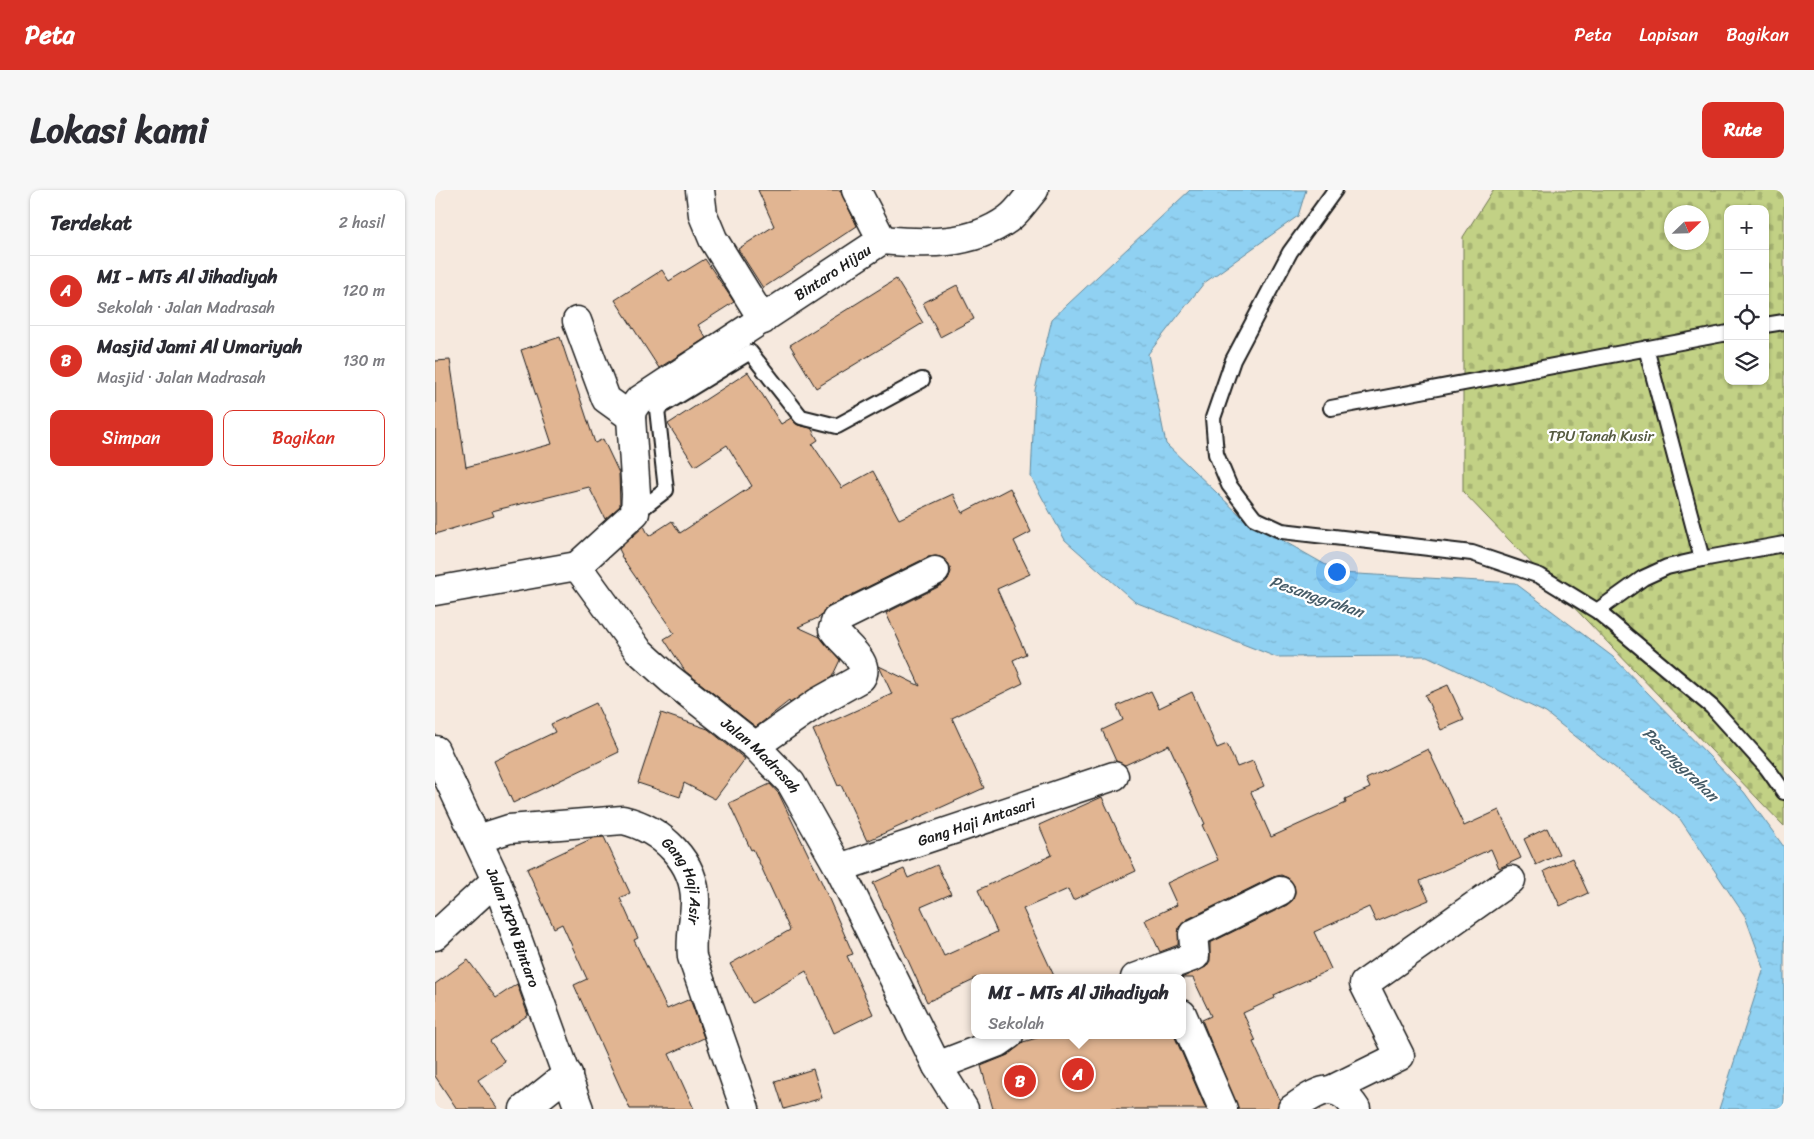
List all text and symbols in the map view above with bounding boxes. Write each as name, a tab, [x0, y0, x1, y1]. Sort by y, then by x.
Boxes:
text: Peta	[25, 14, 74, 56]
text: Peta	[1574, 19, 1611, 51]
text: Lapisan	[1639, 19, 1698, 51]
text: Bagikan	[1726, 19, 1789, 51]
text: Lokasi kami	[30, 99, 208, 161]
button: Rute	[1702, 102, 1784, 158]
text: Terdekat	[50, 204, 132, 242]
north arrow	[1664, 205, 1709, 250]
map controls	[1724, 205, 1769, 385]
button: +	[1724, 205, 1769, 250]
text: 2 hasil	[339, 208, 385, 237]
street label: Bintaro Hijau	[789, 237, 877, 308]
button: −	[1724, 250, 1769, 295]
text: MI - MTs Al Jihadiyah	[97, 260, 277, 293]
text: A	[61, 276, 71, 305]
text: 120 m	[342, 276, 385, 305]
text: Sekolah · Jalan Madrasah	[97, 293, 275, 322]
button: locate	[1724, 295, 1769, 340]
text: Masjid Jami Al Umariyah	[97, 330, 302, 363]
button: layers	[1724, 340, 1769, 385]
text: B	[61, 346, 71, 375]
text: 130 m	[343, 346, 385, 375]
text: Masjid · Jalan Madrasah	[97, 363, 266, 392]
button: Simpan	[50, 410, 213, 466]
button: Bagikan	[223, 410, 385, 466]
park label: TPU Tanah Kusir	[1548, 423, 1655, 449]
your location	[1324, 559, 1350, 585]
water label: Pesanggrahan	[1266, 567, 1370, 627]
street label: Jalan Madrasah	[714, 710, 807, 798]
water label: Pesanggrahan	[1635, 720, 1728, 810]
street label: Gang Haji Antasari	[914, 790, 1040, 854]
street label: Gang Haji Asir	[655, 830, 708, 927]
street label: Jalan IKPN Bintaro	[478, 862, 547, 992]
popup	[971, 974, 1186, 1039]
text: MI - MTs Al Jihadiyah	[988, 976, 1169, 1009]
text: Sekolah	[988, 1009, 1044, 1038]
pin: A	[1062, 1055, 1094, 1093]
pin: B	[1004, 1062, 1036, 1100]

